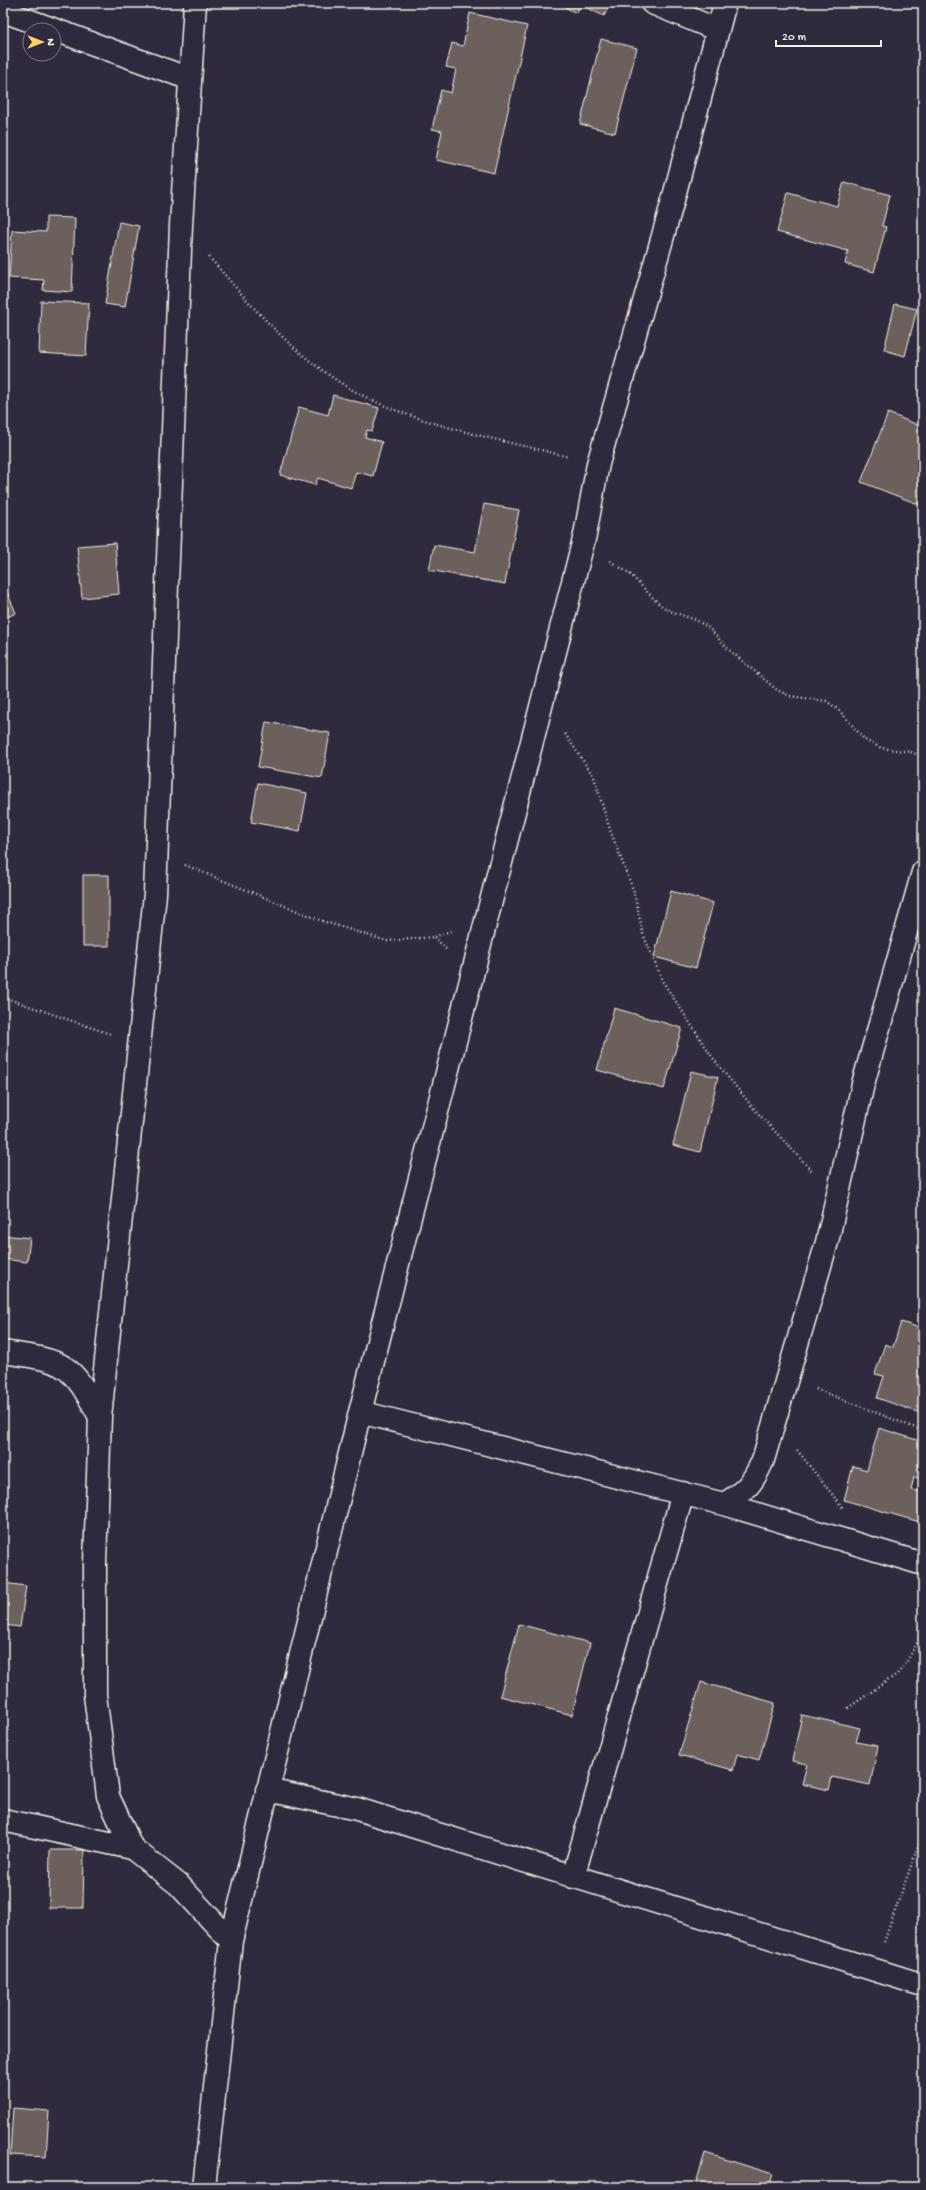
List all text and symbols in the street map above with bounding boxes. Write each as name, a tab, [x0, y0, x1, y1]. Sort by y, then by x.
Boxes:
north arrow	[22, 22, 62, 62]
scale bar	[776, 22, 881, 48]
text: 20 m	[782, 31, 807, 45]
text: N	[44, 38, 56, 46]

